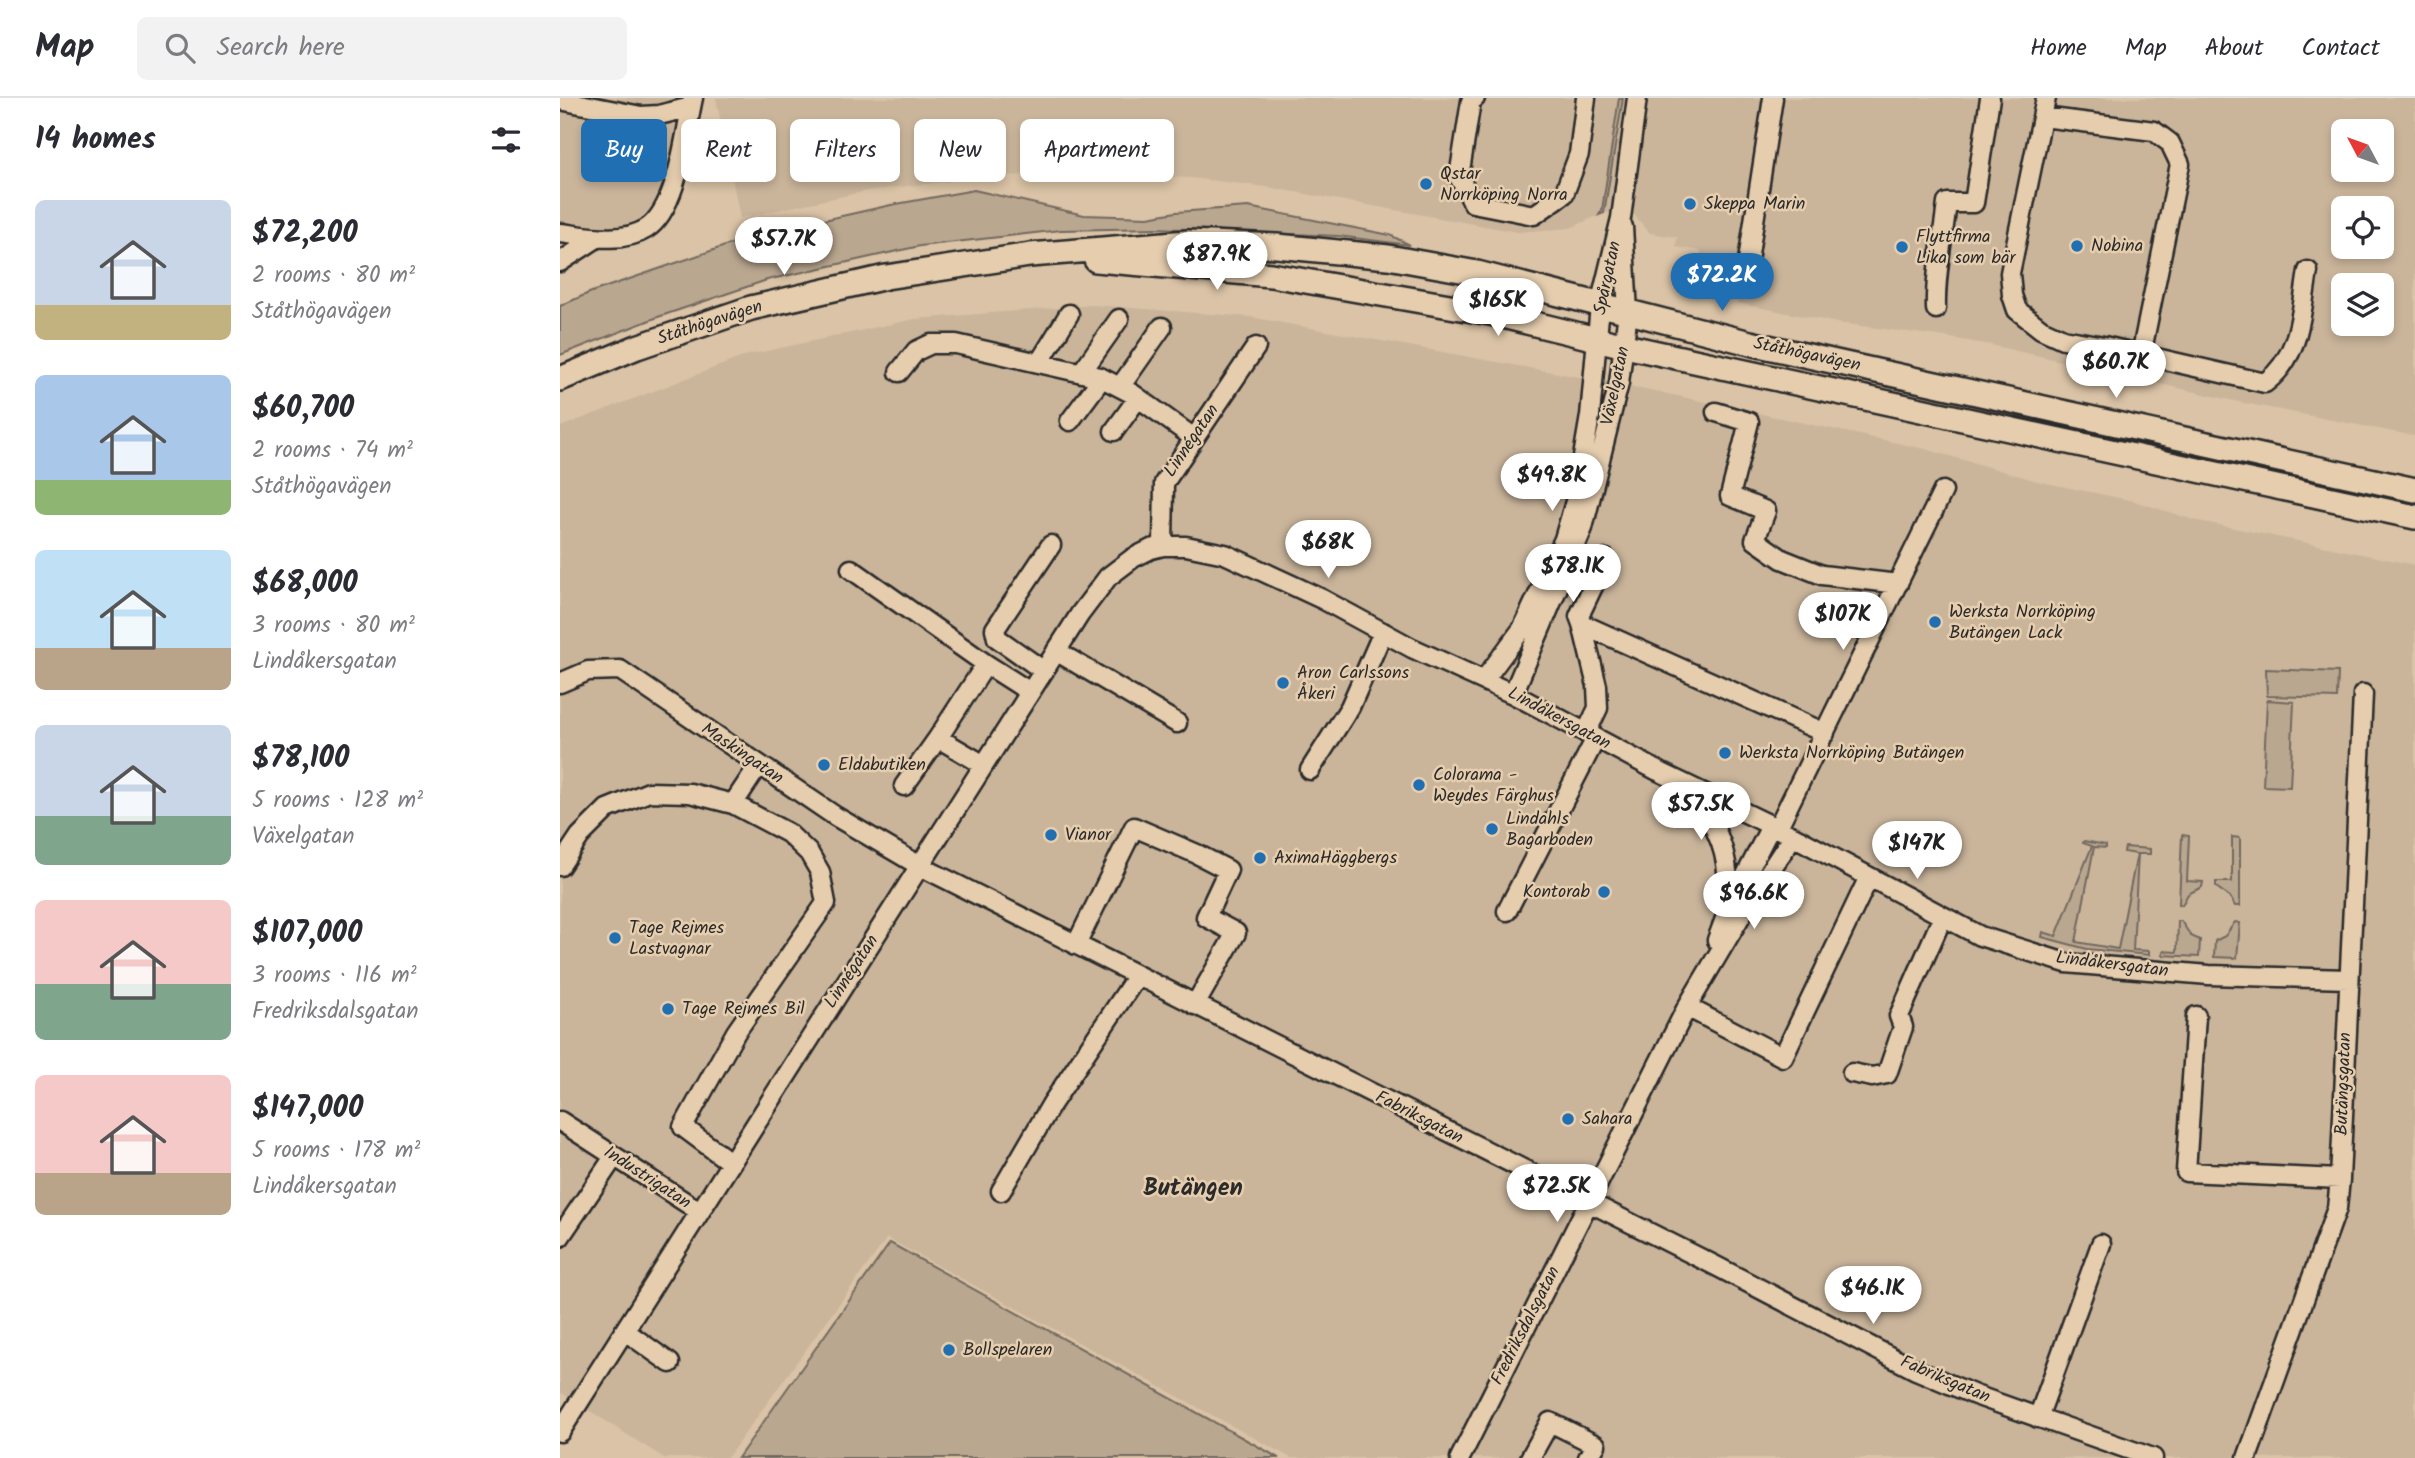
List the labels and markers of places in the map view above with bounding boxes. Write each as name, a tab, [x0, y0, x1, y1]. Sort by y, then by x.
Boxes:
place label: Qstar Norrköping Norra	[1440, 160, 1568, 210]
marker: Qstar Norrköping Norra	[1418, 176, 1434, 192]
place label: Skeppa Marin	[1704, 190, 1805, 219]
marker: Skeppa Marin	[1682, 196, 1698, 212]
pin: $57.7K	[727, 218, 841, 277]
place label: Flyttfirma Lika som bär	[1916, 223, 2017, 273]
pin: $87.9K	[1160, 232, 1274, 292]
place label: Nobina	[2091, 232, 2143, 261]
marker: Nobina	[2069, 238, 2085, 254]
marker: Flyttfirma Lika som bär	[1894, 239, 1910, 255]
pin: $72.2K	[1665, 254, 1779, 313]
pin: $165K	[1449, 278, 1547, 338]
pin: $60.7K	[2059, 341, 2173, 400]
pin: $49.8K	[1495, 454, 1609, 513]
pin: $68K	[1287, 520, 1369, 580]
pin: $78.1K	[1516, 545, 1630, 604]
pin: $107K	[1794, 592, 1892, 652]
place label: Werksta Norrköping Butängen Lack	[1949, 598, 2096, 648]
marker: Werksta Norrköping Butängen Lack	[1927, 614, 1943, 630]
place label: Aron Carlssons Åkeri	[1297, 659, 1410, 709]
marker: Aron Carlssons Åkeri	[1275, 675, 1291, 691]
place label: Werksta Norrköping Butängen	[1739, 739, 1964, 768]
marker: Werksta Norrköping Butängen	[1717, 745, 1733, 761]
place label: Eldabutiken	[838, 751, 926, 780]
marker: Eldabutiken	[816, 757, 832, 773]
place label: Colorama - Weydes Färghus	[1433, 761, 1554, 811]
marker: Colorama - Weydes Färghus	[1411, 777, 1427, 793]
pin: $57.5K	[1644, 782, 1758, 842]
place label: Lindahls Bagarboden	[1506, 805, 1593, 855]
place label: Vianor	[1065, 821, 1112, 850]
marker: Lindahls Bagarboden	[1484, 821, 1500, 837]
pin: $147K	[1868, 822, 1966, 881]
marker: Vianor	[1043, 827, 1059, 843]
place label: AximaHäggbergs	[1274, 844, 1397, 873]
marker: AximaHäggbergs	[1252, 850, 1268, 866]
pin: $96.6K	[1697, 872, 1811, 931]
place label: Kontorab	[1523, 878, 1591, 907]
marker: Kontorab	[1596, 884, 1612, 900]
place label: Tage Rejmes Lastvagnar	[629, 914, 725, 964]
marker: Tage Rejmes Lastvagnar	[607, 930, 623, 946]
place label: Tage Rejmes Bil	[682, 995, 805, 1024]
marker: Tage Rejmes Bil	[660, 1001, 676, 1017]
place label: Sahara	[1582, 1105, 1633, 1134]
marker: Sahara	[1560, 1111, 1576, 1127]
pin: $72.5K	[1500, 1164, 1614, 1224]
pin: $46.1K	[1816, 1266, 1930, 1326]
place label: Bollspelaren	[963, 1336, 1052, 1365]
marker: Bollspelaren	[941, 1342, 957, 1358]

